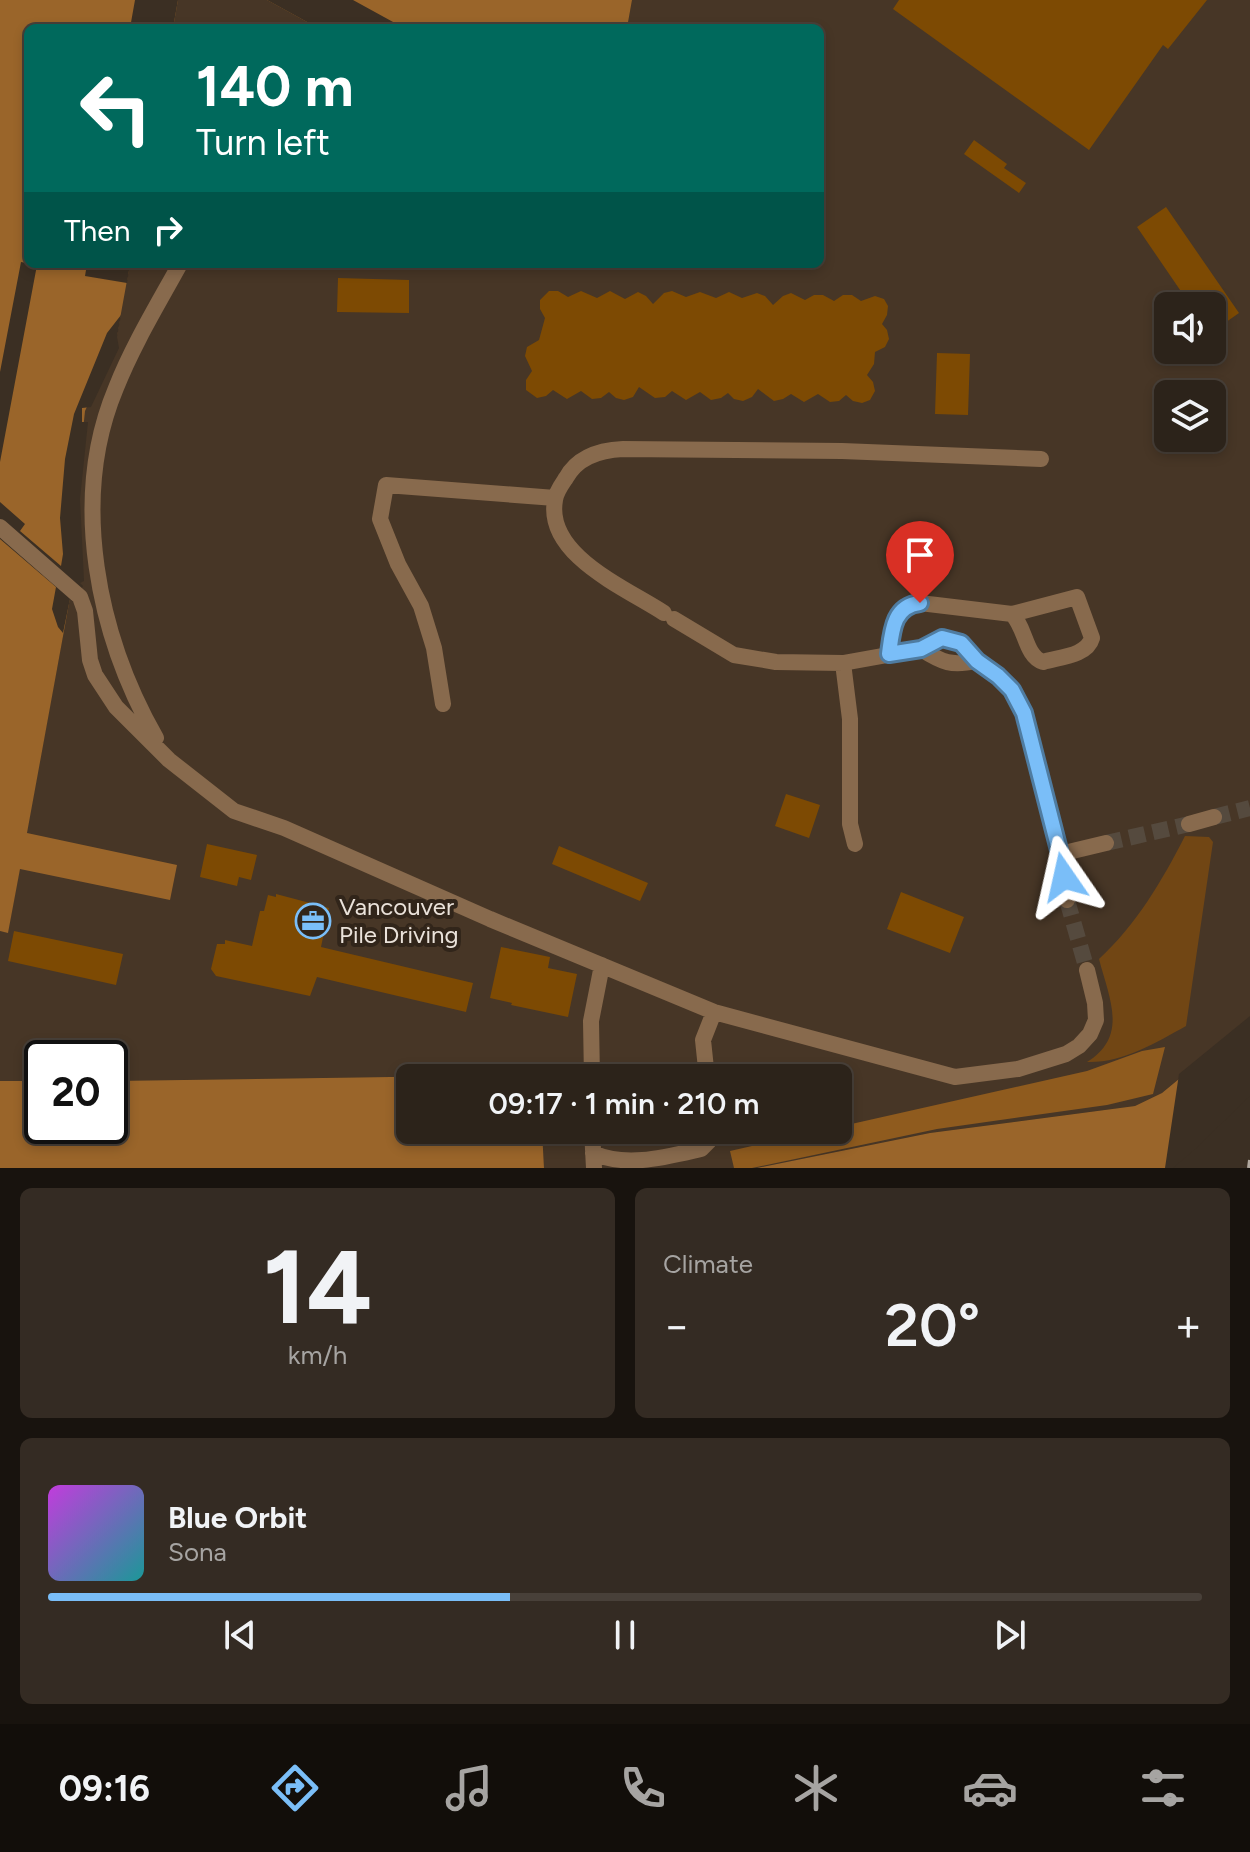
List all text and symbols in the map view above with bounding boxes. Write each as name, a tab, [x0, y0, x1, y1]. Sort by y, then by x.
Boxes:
text: 140 m	[196, 53, 354, 120]
icon: left	[64, 56, 168, 160]
text: Turn left	[196, 121, 330, 164]
icon: right	[146, 208, 190, 252]
text: Then	[64, 212, 130, 249]
map controls	[1154, 292, 1226, 452]
button: sound	[1154, 292, 1226, 364]
button: layers	[1154, 380, 1226, 452]
pin	[886, 521, 954, 603]
icon: arrive	[898, 533, 942, 577]
position arrow	[1022, 835, 1106, 919]
place label: Vancouver Pile Driving	[339, 892, 459, 949]
office icon: Vancouver Pile Driving	[294, 902, 332, 940]
speed limit sign: 20	[24, 1040, 128, 1144]
text: 09:17 · 1 min · 210 m	[489, 1085, 759, 1122]
text: 14	[263, 1224, 372, 1349]
text: Climate	[663, 1248, 753, 1280]
text: 20°	[885, 1289, 980, 1361]
text: −	[663, 1299, 690, 1352]
text: +	[1175, 1299, 1202, 1352]
text: km/h	[288, 1339, 347, 1371]
text: Blue Orbit	[168, 1499, 307, 1536]
text: Sona	[168, 1536, 227, 1568]
icon: previous	[218, 1613, 262, 1657]
icon: pause	[603, 1613, 647, 1657]
icon: next	[988, 1613, 1032, 1657]
icon: directions	[267, 1760, 323, 1816]
icon: music	[441, 1760, 497, 1816]
icon: phone	[615, 1760, 671, 1816]
icon: climate	[788, 1760, 844, 1816]
icon: car	[962, 1760, 1018, 1816]
icon: filters	[1135, 1760, 1191, 1816]
text: 09:16	[59, 1767, 150, 1810]

